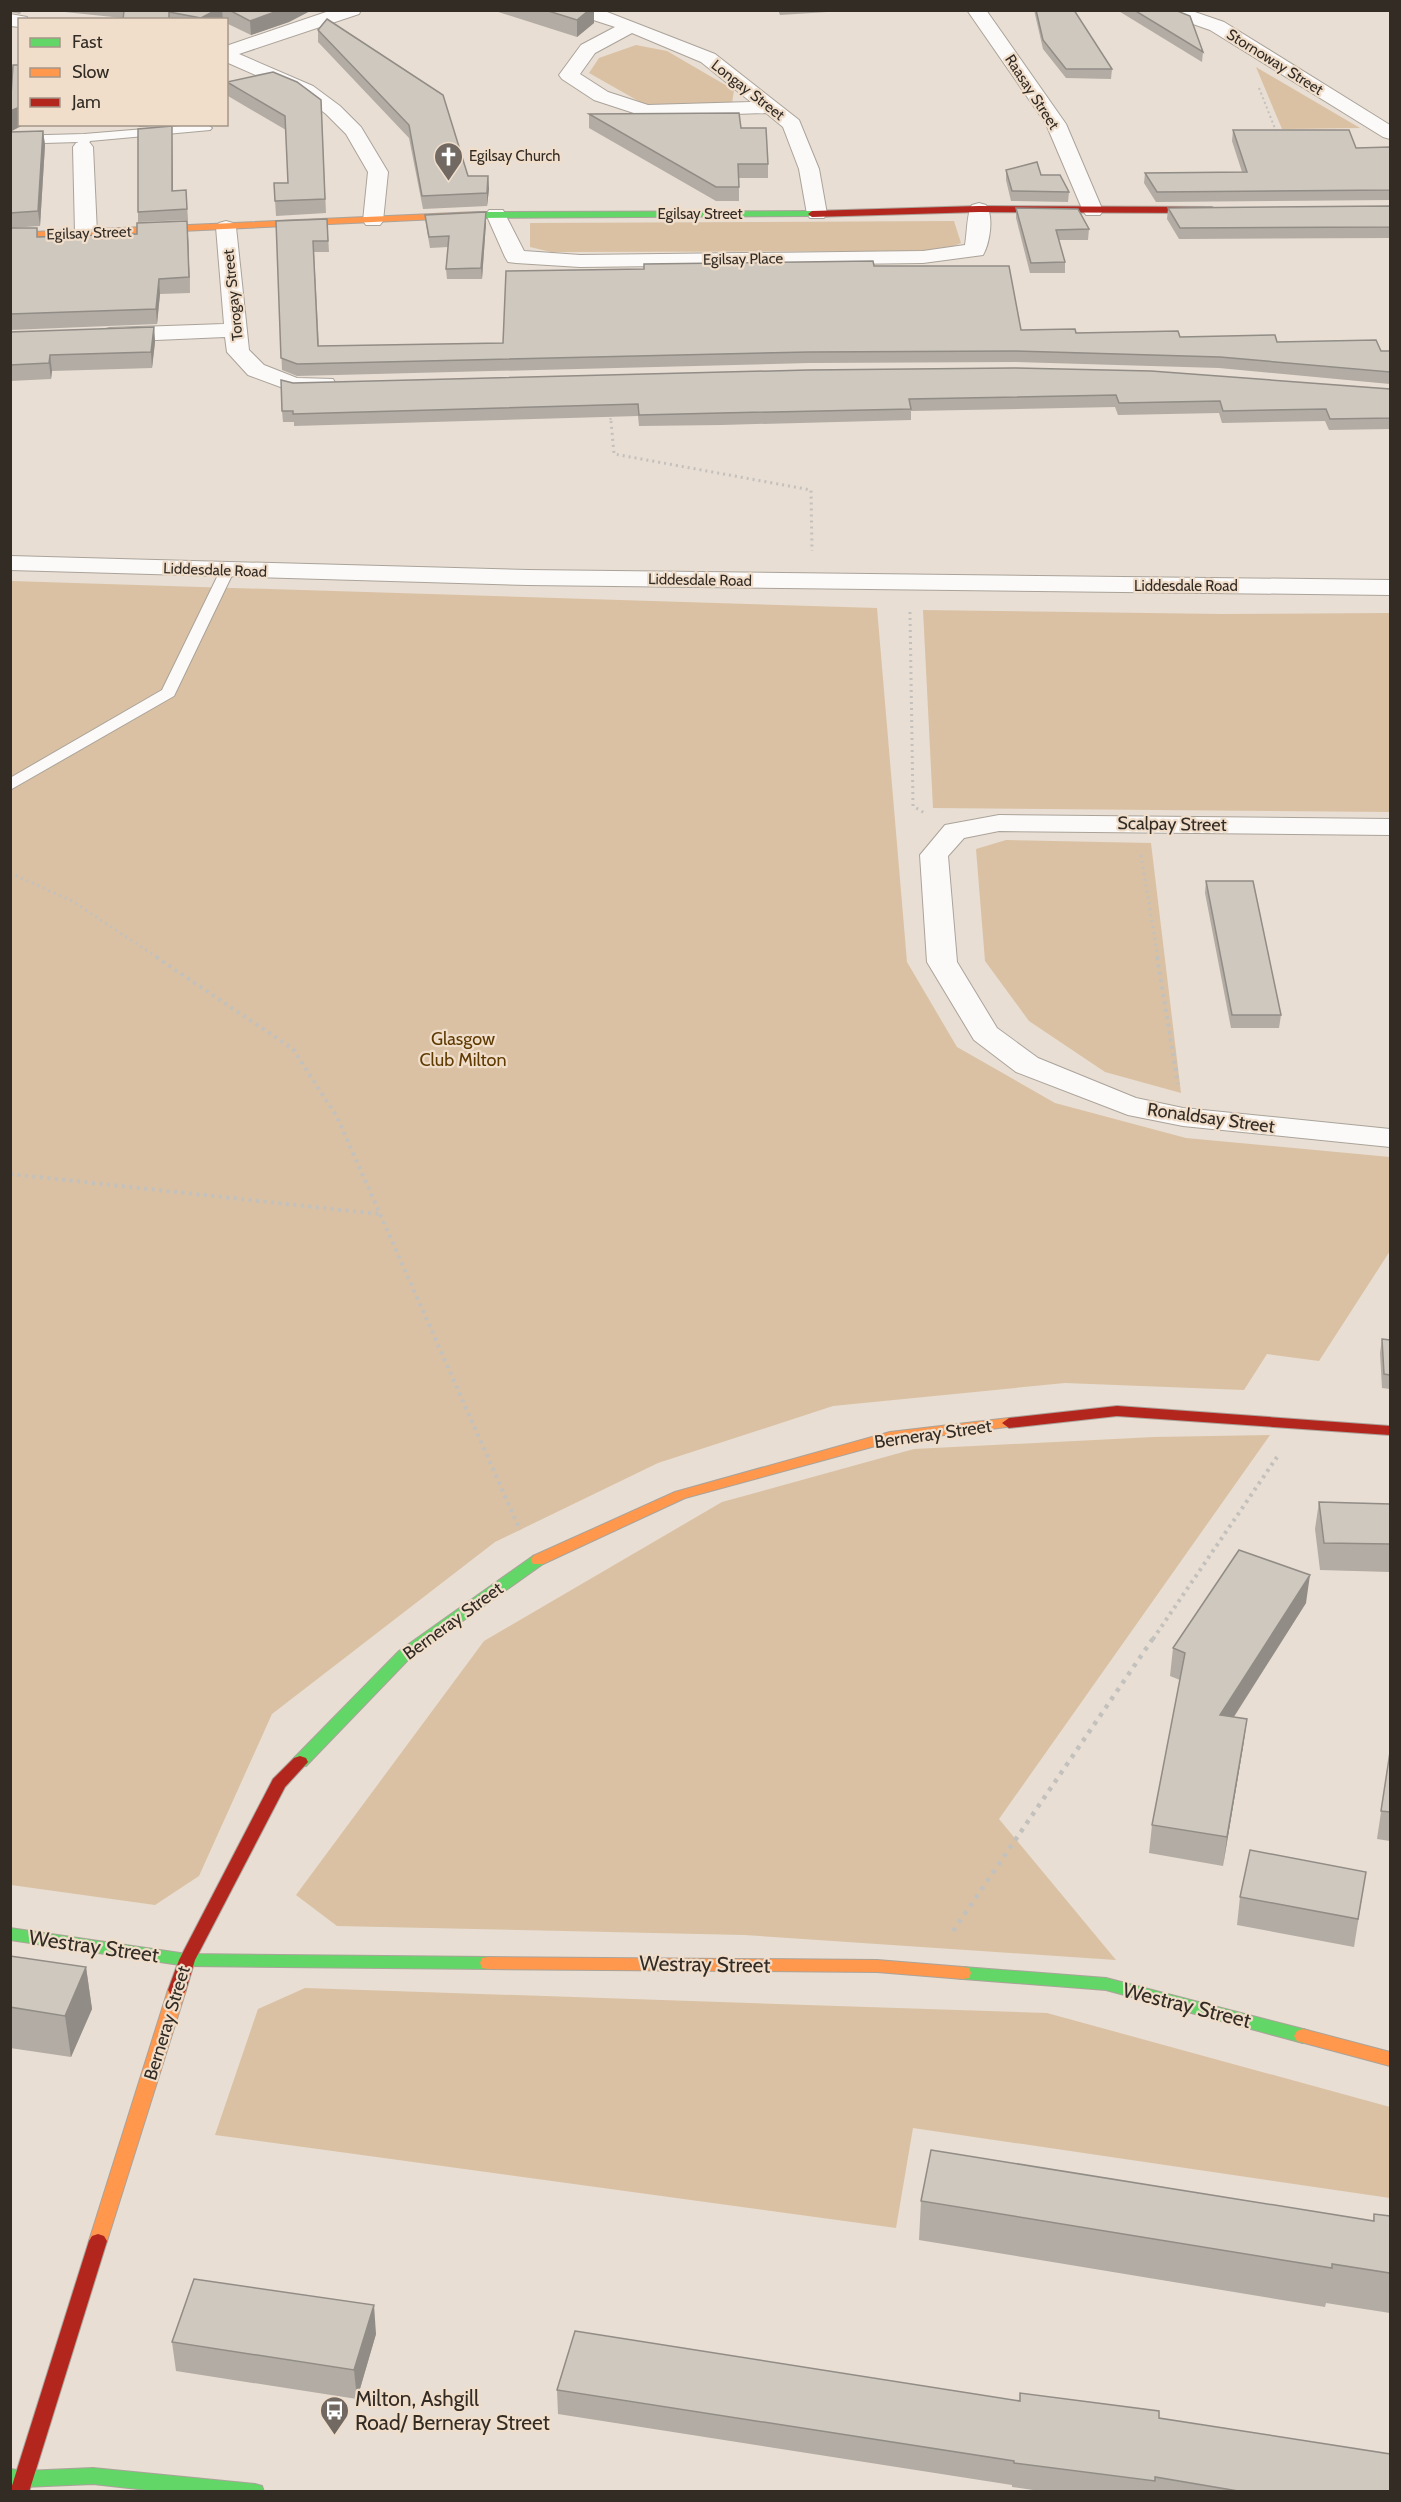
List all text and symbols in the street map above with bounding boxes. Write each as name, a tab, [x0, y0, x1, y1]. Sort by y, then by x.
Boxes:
legend	[18, 18, 228, 126]
street label: Stornoway Street	[1223, 25, 1327, 99]
text: Fast	[72, 31, 103, 53]
street label: Raasay Street	[1001, 51, 1063, 133]
street label: Longay Street	[708, 56, 788, 124]
text: Slow	[72, 61, 109, 83]
text: Jam	[71, 91, 101, 113]
church icon: Egilsay Church	[432, 140, 464, 182]
place label: Egilsay Church	[469, 147, 560, 165]
street label: Egilsay Street	[657, 205, 743, 223]
street label: Egilsay Street	[46, 223, 132, 243]
street label: Torogay Street	[219, 248, 247, 342]
street label: Egilsay Place	[703, 249, 784, 269]
street label: Liddesdale Road	[163, 559, 267, 581]
street label: Liddesdale Road	[648, 570, 752, 590]
street label: Liddesdale Road	[1134, 577, 1238, 595]
street label: Scalpay Street	[1117, 812, 1227, 836]
park label: Glasgow Club Milton	[419, 1028, 507, 1071]
street label: Ronaldsay Street	[1146, 1098, 1276, 1138]
street label: Berneray Street	[873, 1415, 993, 1453]
street label: Berneray Street	[399, 1577, 507, 1665]
street label: Westray Street	[27, 1925, 161, 1967]
street label: Westray Street	[639, 1950, 771, 1978]
street label: Berneray Street	[139, 1963, 195, 2083]
street label: Westray Street	[1120, 1977, 1254, 2033]
place label: Milton, Ashgill Road/ Berneray Street	[355, 2386, 550, 2435]
bus stop icon: Milton, Ashgill Road/ Berneray Street	[318, 2394, 350, 2436]

